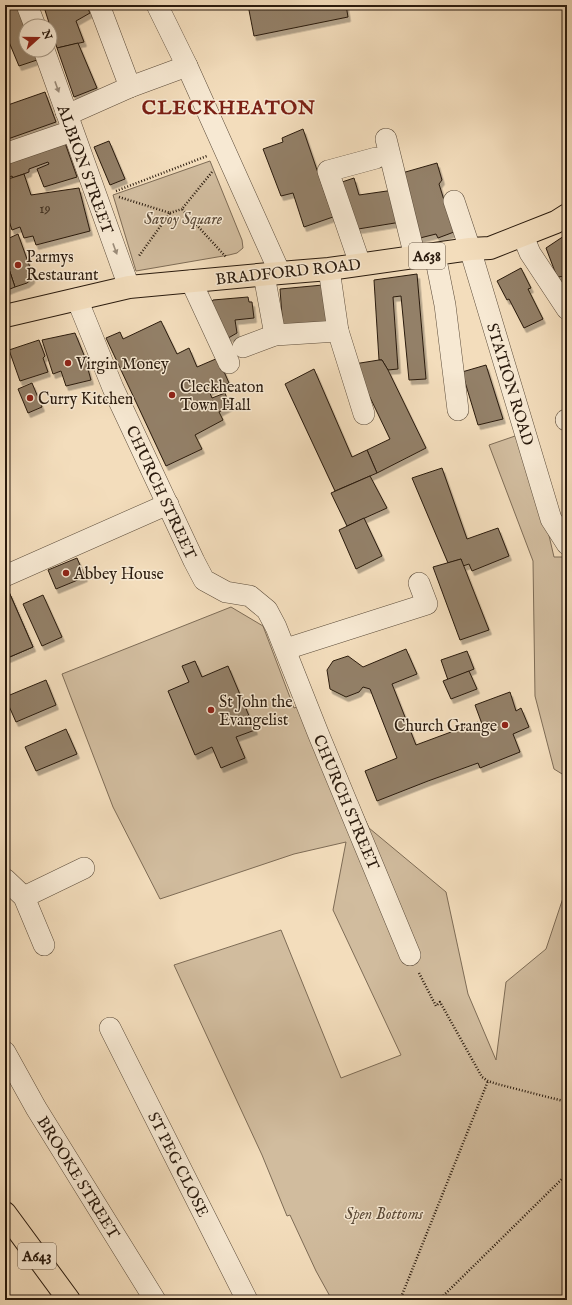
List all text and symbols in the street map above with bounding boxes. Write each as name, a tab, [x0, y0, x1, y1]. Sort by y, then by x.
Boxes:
north arrow	[18, 18, 58, 58]
text: N	[38, 27, 55, 42]
one-way arrow	[54, 81, 60, 93]
district label: CLECKHEATON	[142, 96, 316, 121]
street label: ALBION STREET	[51, 102, 117, 237]
house number: 19	[39, 200, 51, 218]
park label: Savoy Square	[144, 210, 223, 230]
one-way arrow	[112, 243, 118, 255]
road number: A638	[409, 243, 445, 269]
place label: Parmys Restaurant	[26, 248, 99, 286]
street label: BRADFORD ROAD	[215, 255, 362, 291]
marker: Parmys Restaurant	[13, 260, 23, 270]
street label: STATION ROAD	[481, 321, 537, 448]
place label: Virgin Money	[75, 355, 169, 375]
marker: Virgin Money	[63, 358, 73, 368]
place label: Cleckheaton Town Hall	[180, 378, 264, 416]
place label: Curry Kitchen	[38, 390, 134, 410]
marker: Cleckheaton Town Hall	[167, 390, 177, 400]
marker: Curry Kitchen	[25, 393, 35, 403]
street label: CHURCH STREET	[120, 423, 200, 563]
place label: Abbey House	[73, 565, 164, 585]
marker: Abbey House	[61, 568, 71, 578]
place label: St John the Evangelist	[219, 693, 293, 731]
marker: St John the Evangelist	[206, 705, 216, 715]
place label: Church Grange	[394, 717, 497, 737]
marker: Church Grange	[500, 720, 510, 730]
street label: CHURCH STREET	[308, 732, 383, 874]
street label: ST PEG CLOSE	[142, 1109, 212, 1221]
street label: BROOKE STREET	[32, 1113, 123, 1243]
park label: Spen Bottoms	[345, 1205, 424, 1225]
road number: A643	[18, 1243, 56, 1269]

